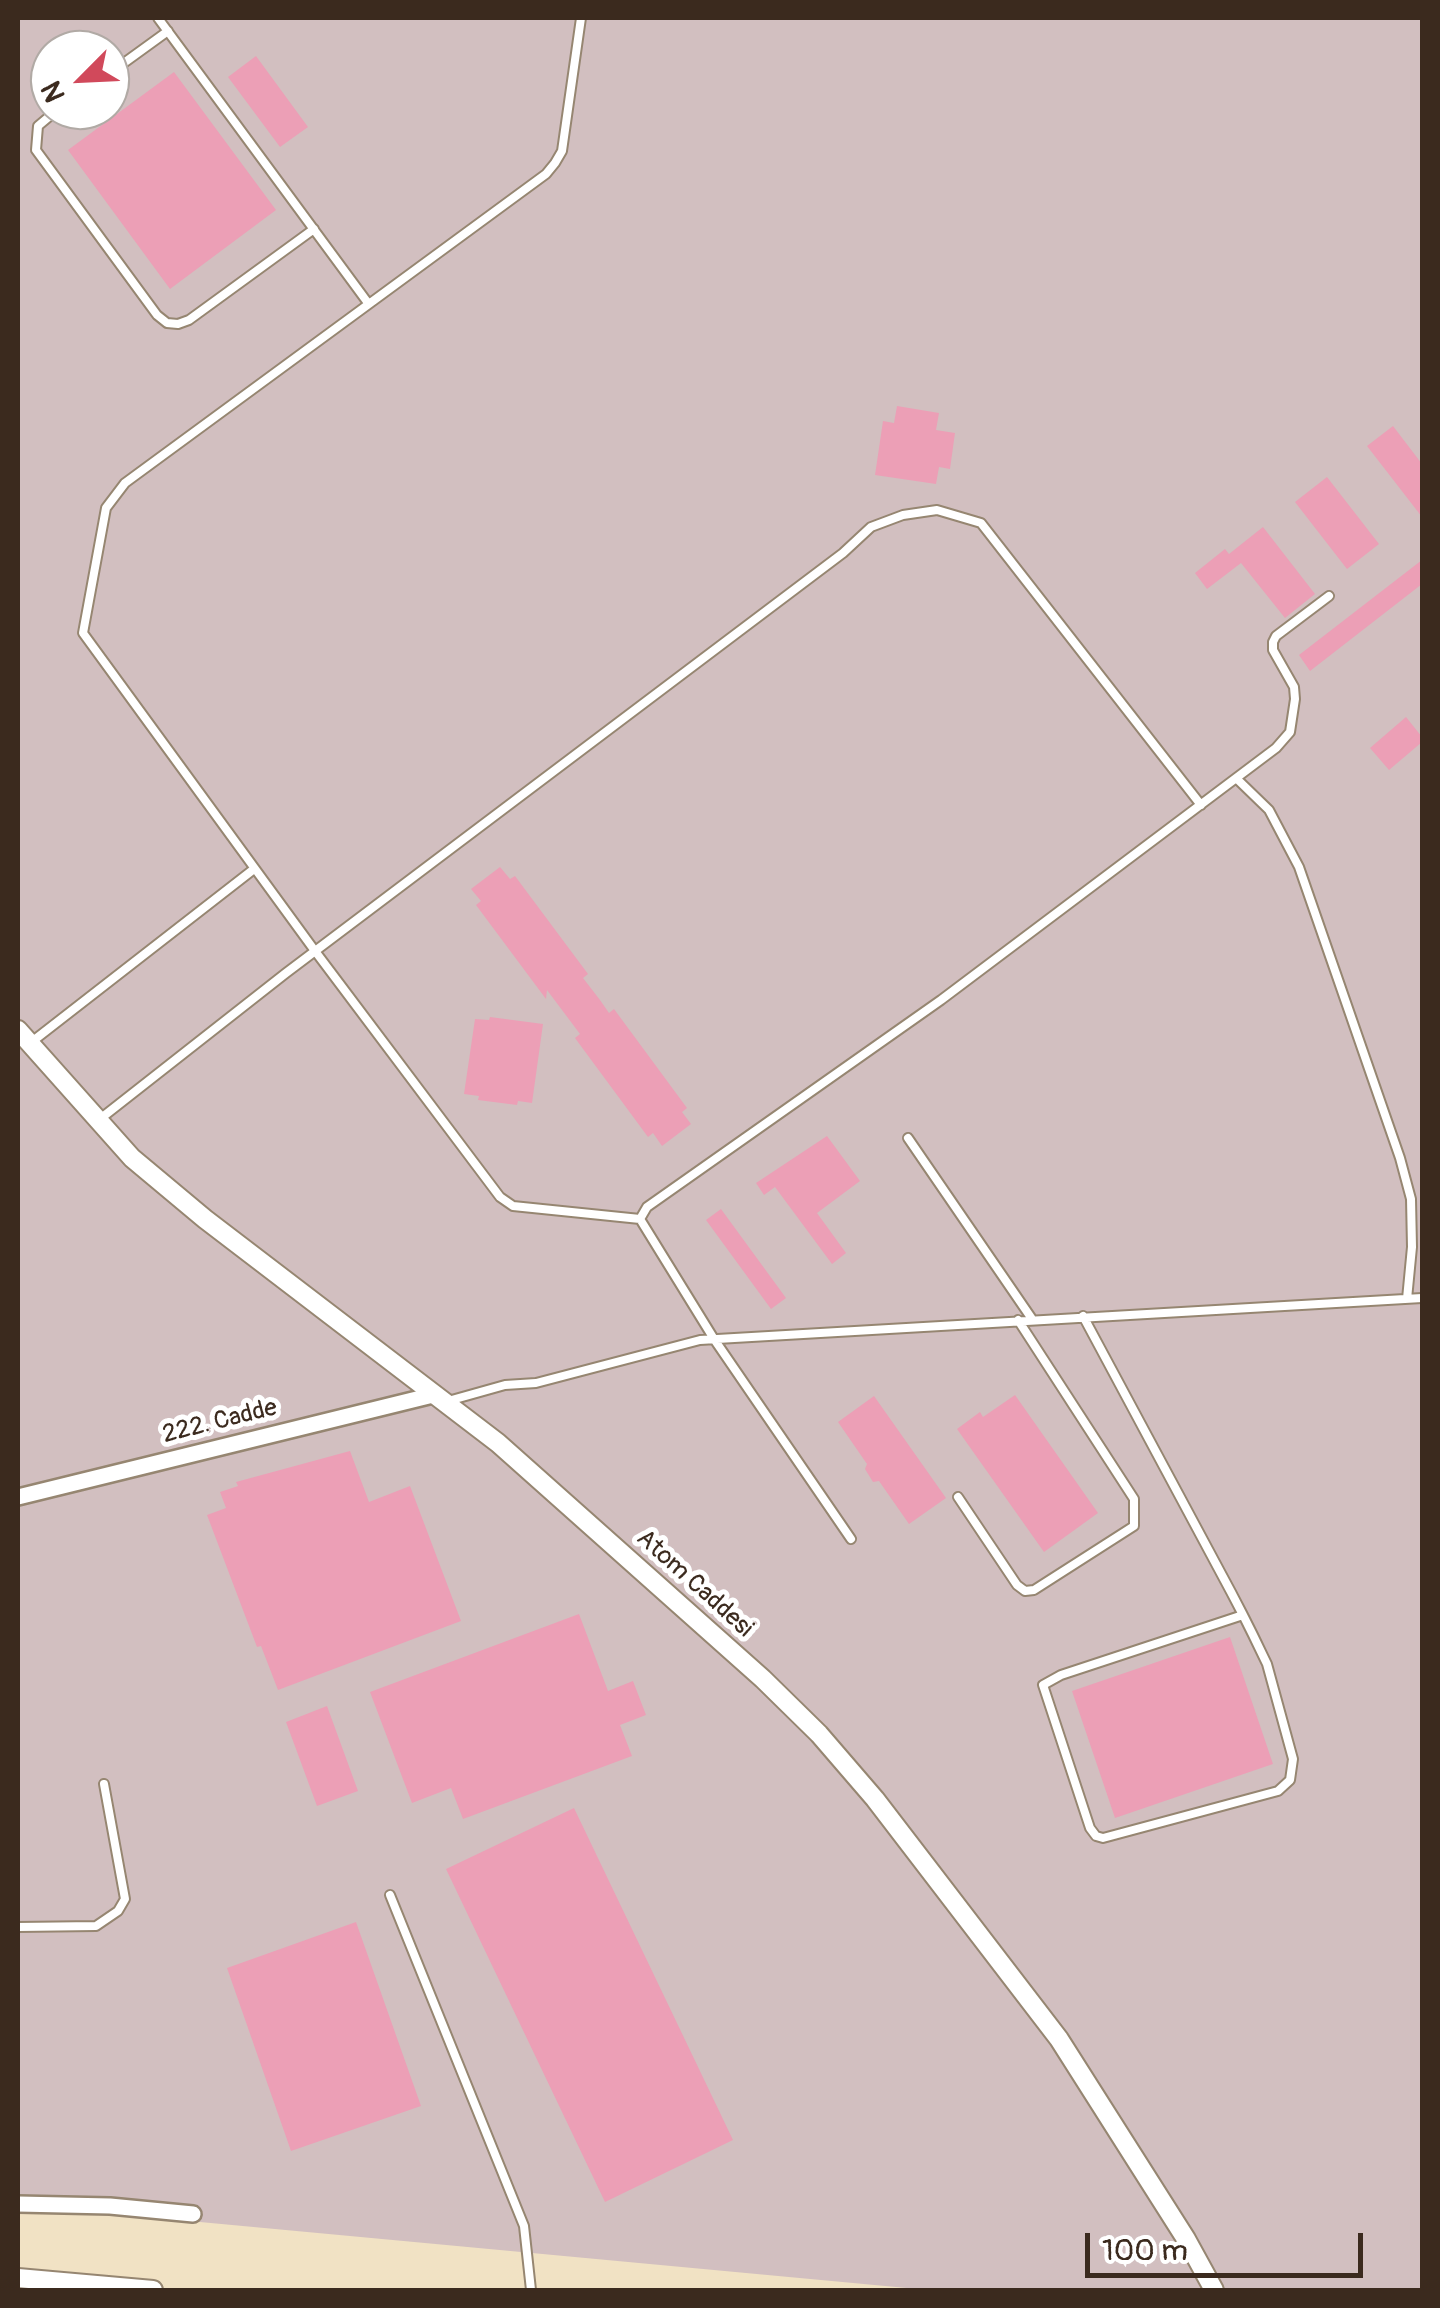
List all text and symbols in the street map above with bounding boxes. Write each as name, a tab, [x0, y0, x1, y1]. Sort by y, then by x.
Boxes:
north arrow	[30, 30, 130, 130]
text: N	[34, 76, 74, 107]
street label: 222. Cadde	[160, 1393, 280, 1451]
street label: Atom Caddesi	[630, 1524, 758, 1644]
scale bar	[1090, 2213, 1368, 2275]
text: 100 m	[1102, 2232, 1188, 2269]

